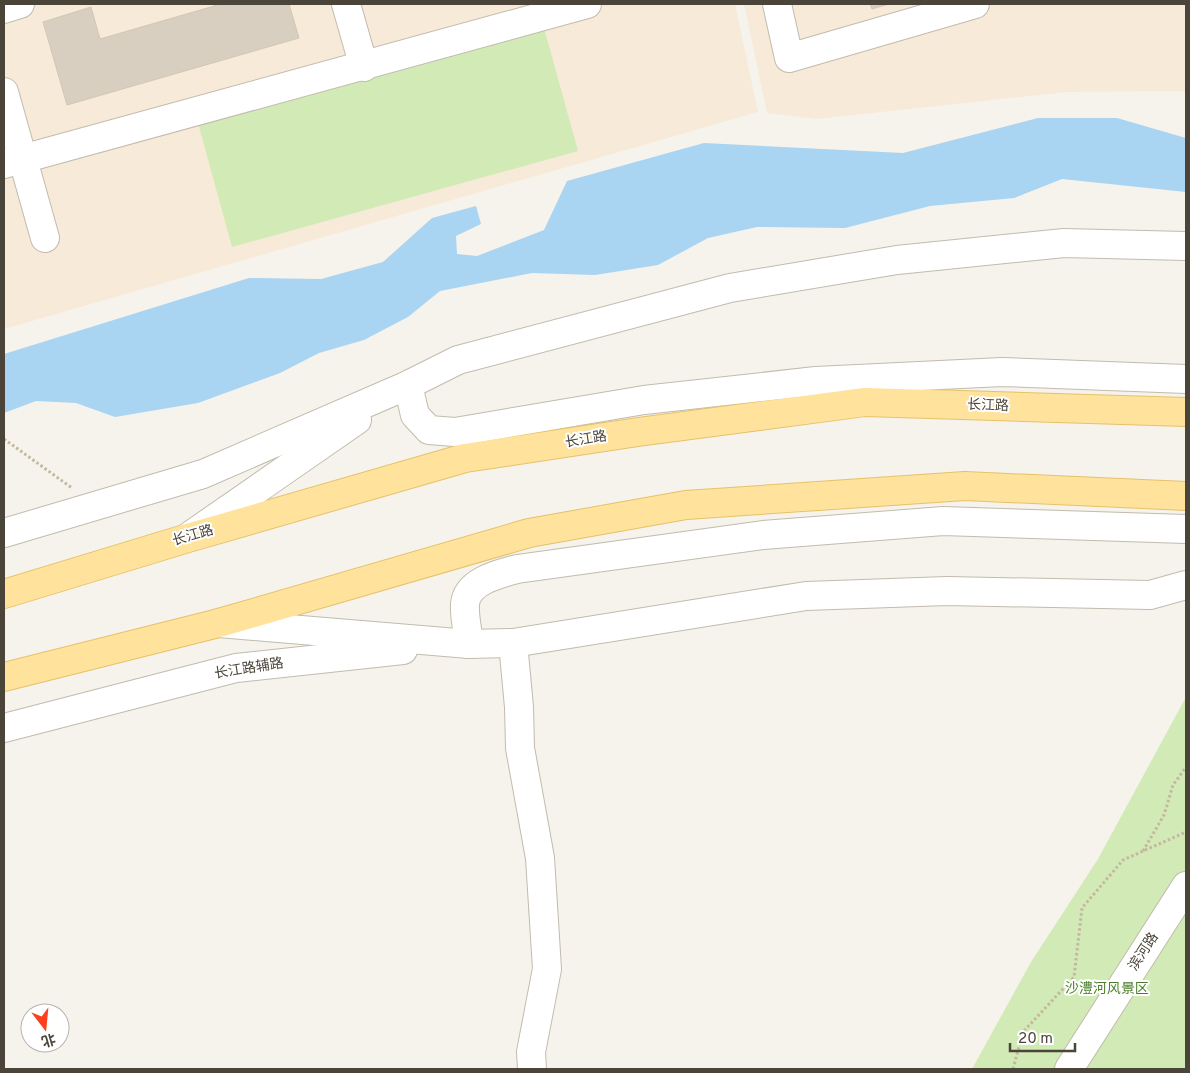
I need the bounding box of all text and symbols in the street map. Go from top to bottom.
street label: 长江路 [967,397,1009,415]
street label: 长江路 [564,428,608,452]
street label: 长江路 [170,522,216,550]
street label: 长江路辅路 [213,655,285,683]
street label: 滨河路 [1125,930,1163,974]
park label: 沙澧河风景区 [1065,981,1149,998]
north arrow [20,1003,70,1053]
scale bar [1010,1020,1075,1052]
text: 北 [39,1029,57,1049]
text: 20 m [1018,1030,1053,1049]

